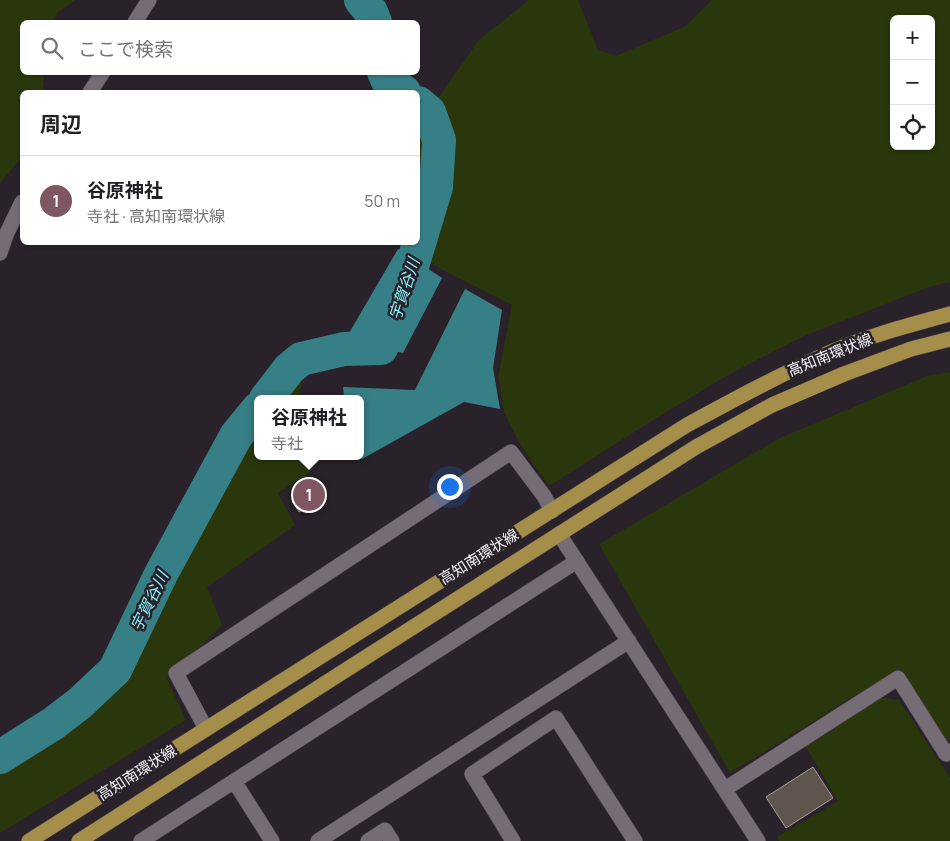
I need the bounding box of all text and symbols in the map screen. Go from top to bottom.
map controls [890,15,935,150]
button: + [890,15,935,60]
search box [20,20,420,75]
icon: search [38,34,66,62]
text: ここで検索 [78,36,173,62]
button: − [890,60,935,105]
button: locate [890,105,935,150]
text: 周辺 [40,110,82,138]
text: 谷原神社 [87,177,163,203]
text: 1 [52,190,60,212]
text: 50 m [364,190,400,212]
text: 寺社 · 高知南環状線 [87,205,225,227]
water label: 宇賀谷川 [384,253,425,323]
street label: 高知南環状線 [784,328,875,381]
popup [254,395,364,460]
text: 谷原神社 [271,404,347,430]
text: 寺社 [271,432,303,454]
your location [437,474,463,500]
pin: 1 [293,476,325,514]
street label: 高知南環状線 [435,524,522,589]
water label: 宇賀谷川 [125,566,174,635]
street label: 高知南環状線 [93,740,180,805]

